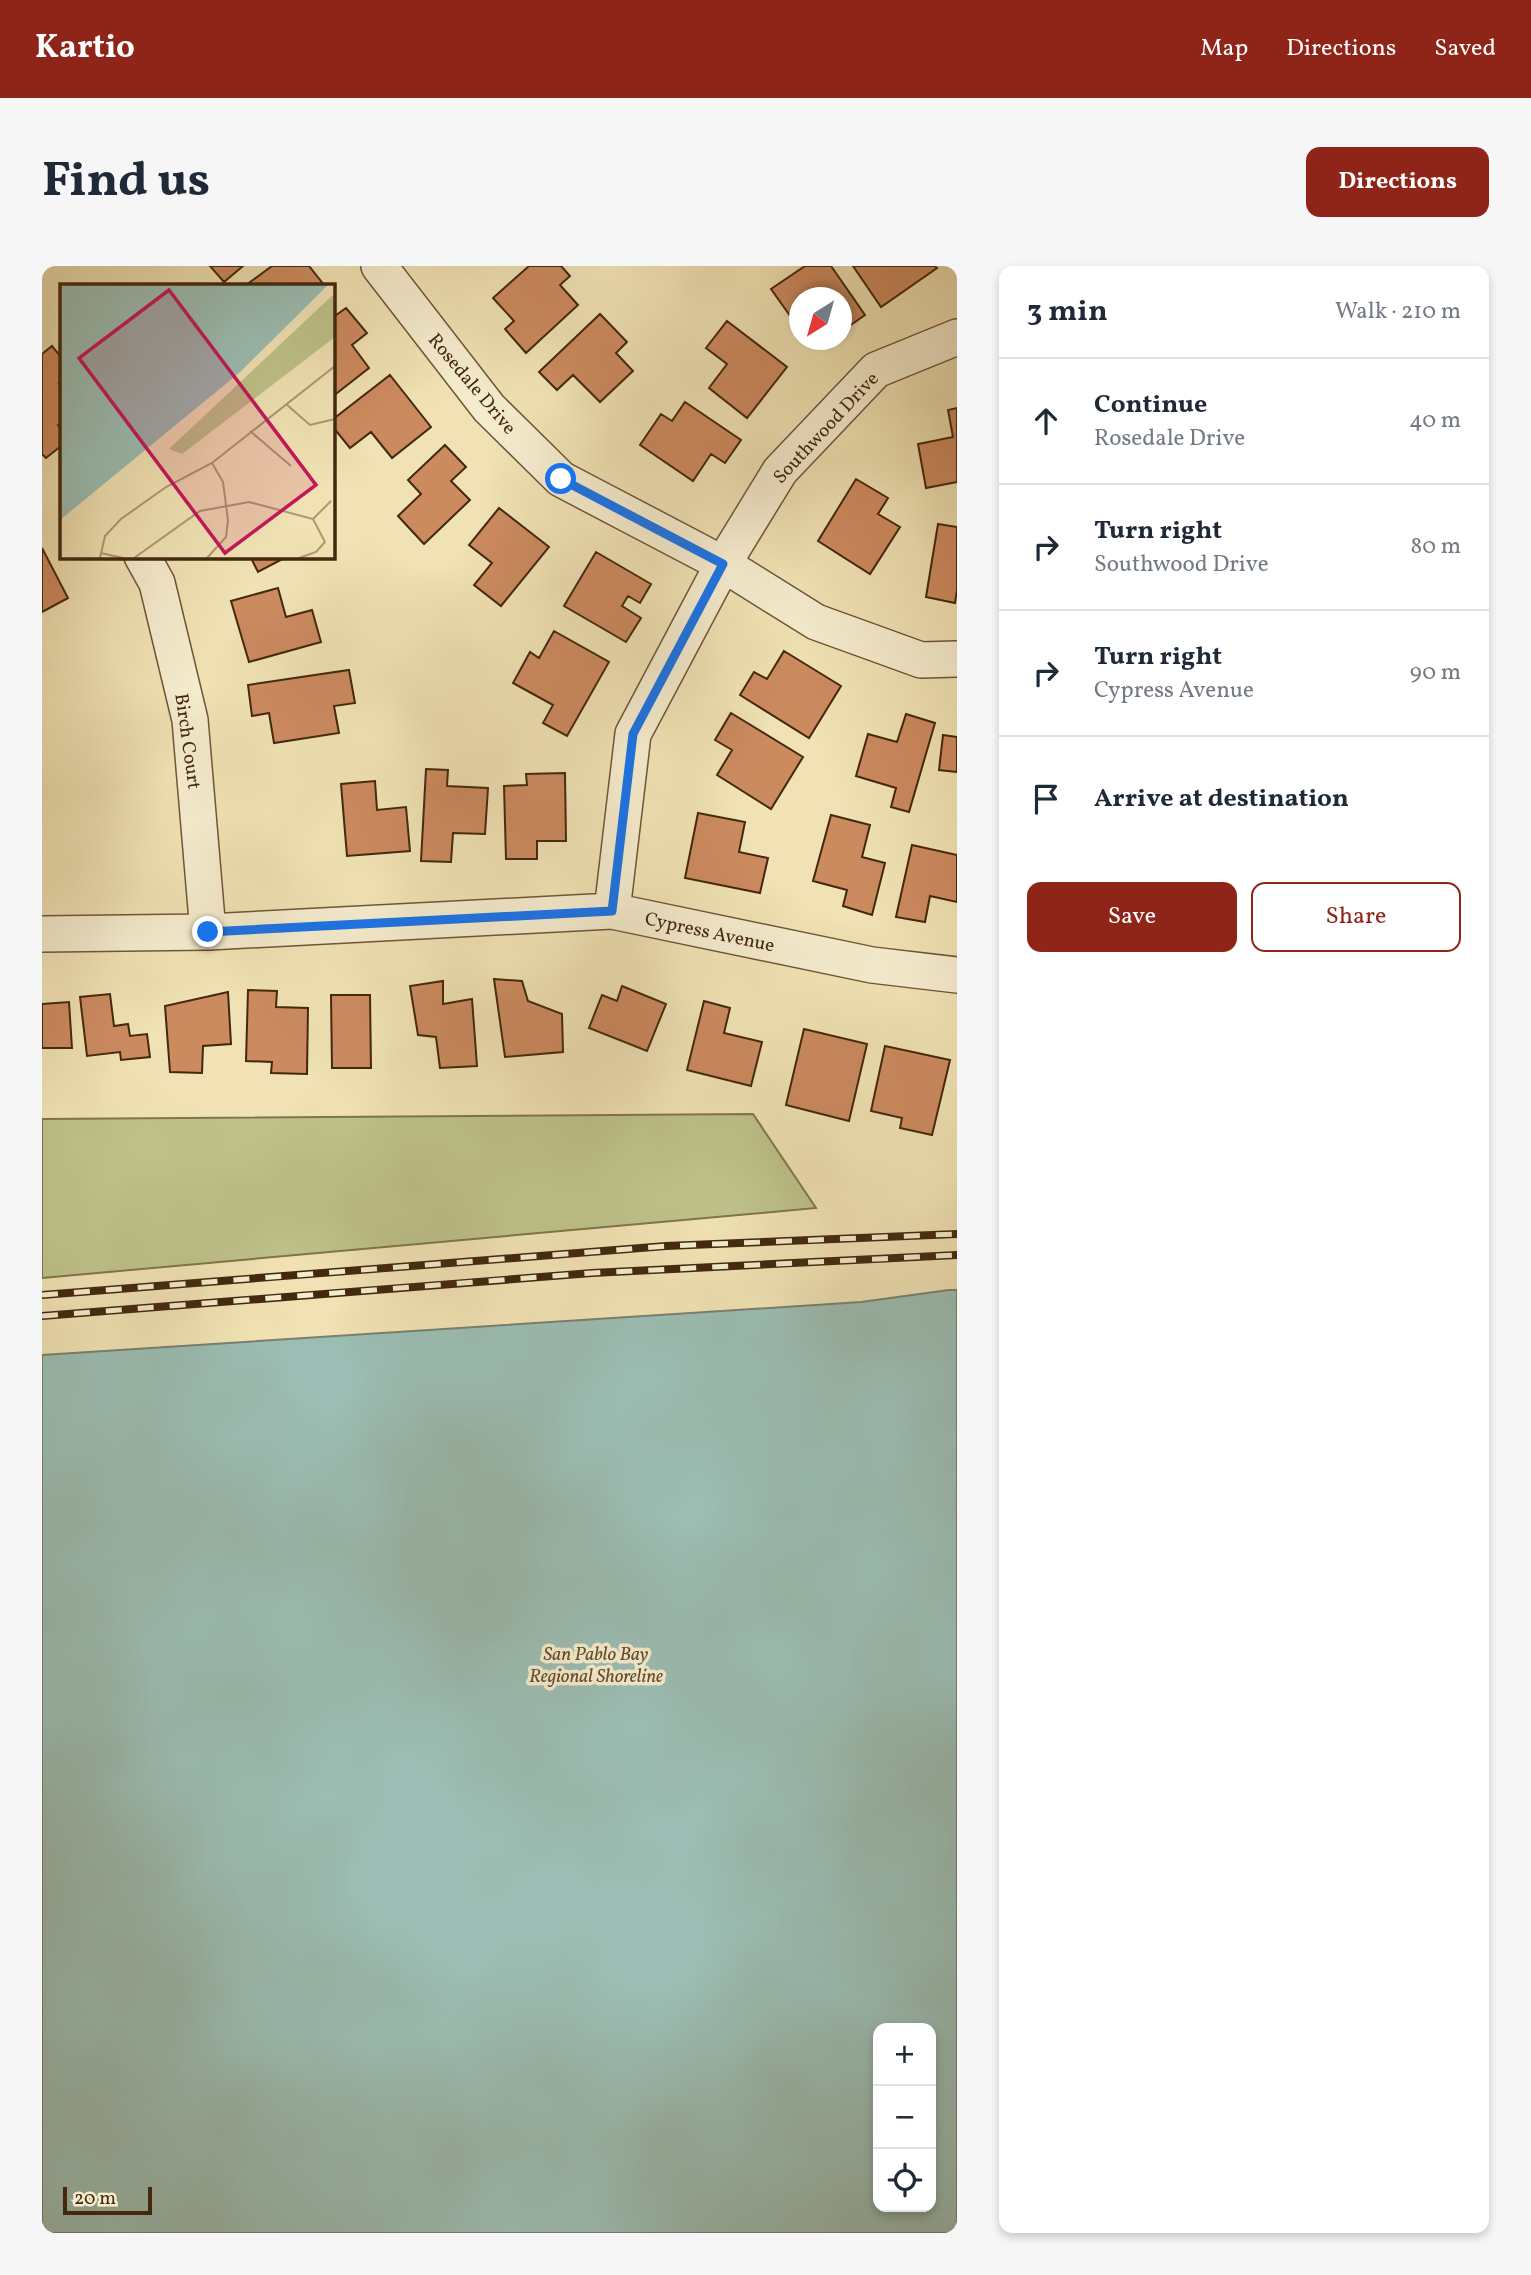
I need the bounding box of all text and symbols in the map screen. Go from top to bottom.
text: Kartio [35,26,135,72]
text: Map [1200,32,1248,66]
text: Directions [1286,32,1396,66]
text: Saved [1434,32,1496,66]
button: Directions [1306,147,1489,217]
text: Find us [42,148,210,217]
inset map [60,284,334,558]
north arrow [789,287,852,350]
text: 3 min [1027,291,1108,333]
text: Walk · 210 m [1335,296,1461,328]
street label: Rosedale Drive [421,328,522,440]
street label: Southwood Drive [768,367,885,490]
text: Continue [1094,387,1207,423]
icon: ahead [1027,402,1065,440]
text: 40 m [1409,405,1461,437]
text: Rosedale Drive [1094,423,1245,455]
route start [545,463,576,494]
text: Turn right [1094,513,1222,549]
icon: right [1027,528,1065,566]
text: 80 m [1411,531,1461,563]
text: Southwood Drive [1094,549,1269,581]
text: Turn right [1094,639,1222,675]
icon: right [1027,654,1065,692]
text: 90 m [1410,657,1461,689]
text: Cypress Avenue [1094,675,1254,707]
street label: Birch Court [167,692,207,791]
icon: arrive [1027,780,1065,818]
text: Arrive at destination [1094,781,1349,817]
button: Save [1027,882,1237,952]
button: Share [1251,882,1461,952]
street label: Cypress Avenue [642,907,777,959]
route end [192,916,223,947]
park label: San Pablo Bay Regional Shoreline [529,1642,663,1690]
map controls [873,2023,936,2212]
button: + [873,2023,936,2086]
button: − [873,2086,936,2149]
button: locate [873,2149,936,2212]
scale bar [63,2184,152,2216]
text: 20 m [74,2186,116,2212]

